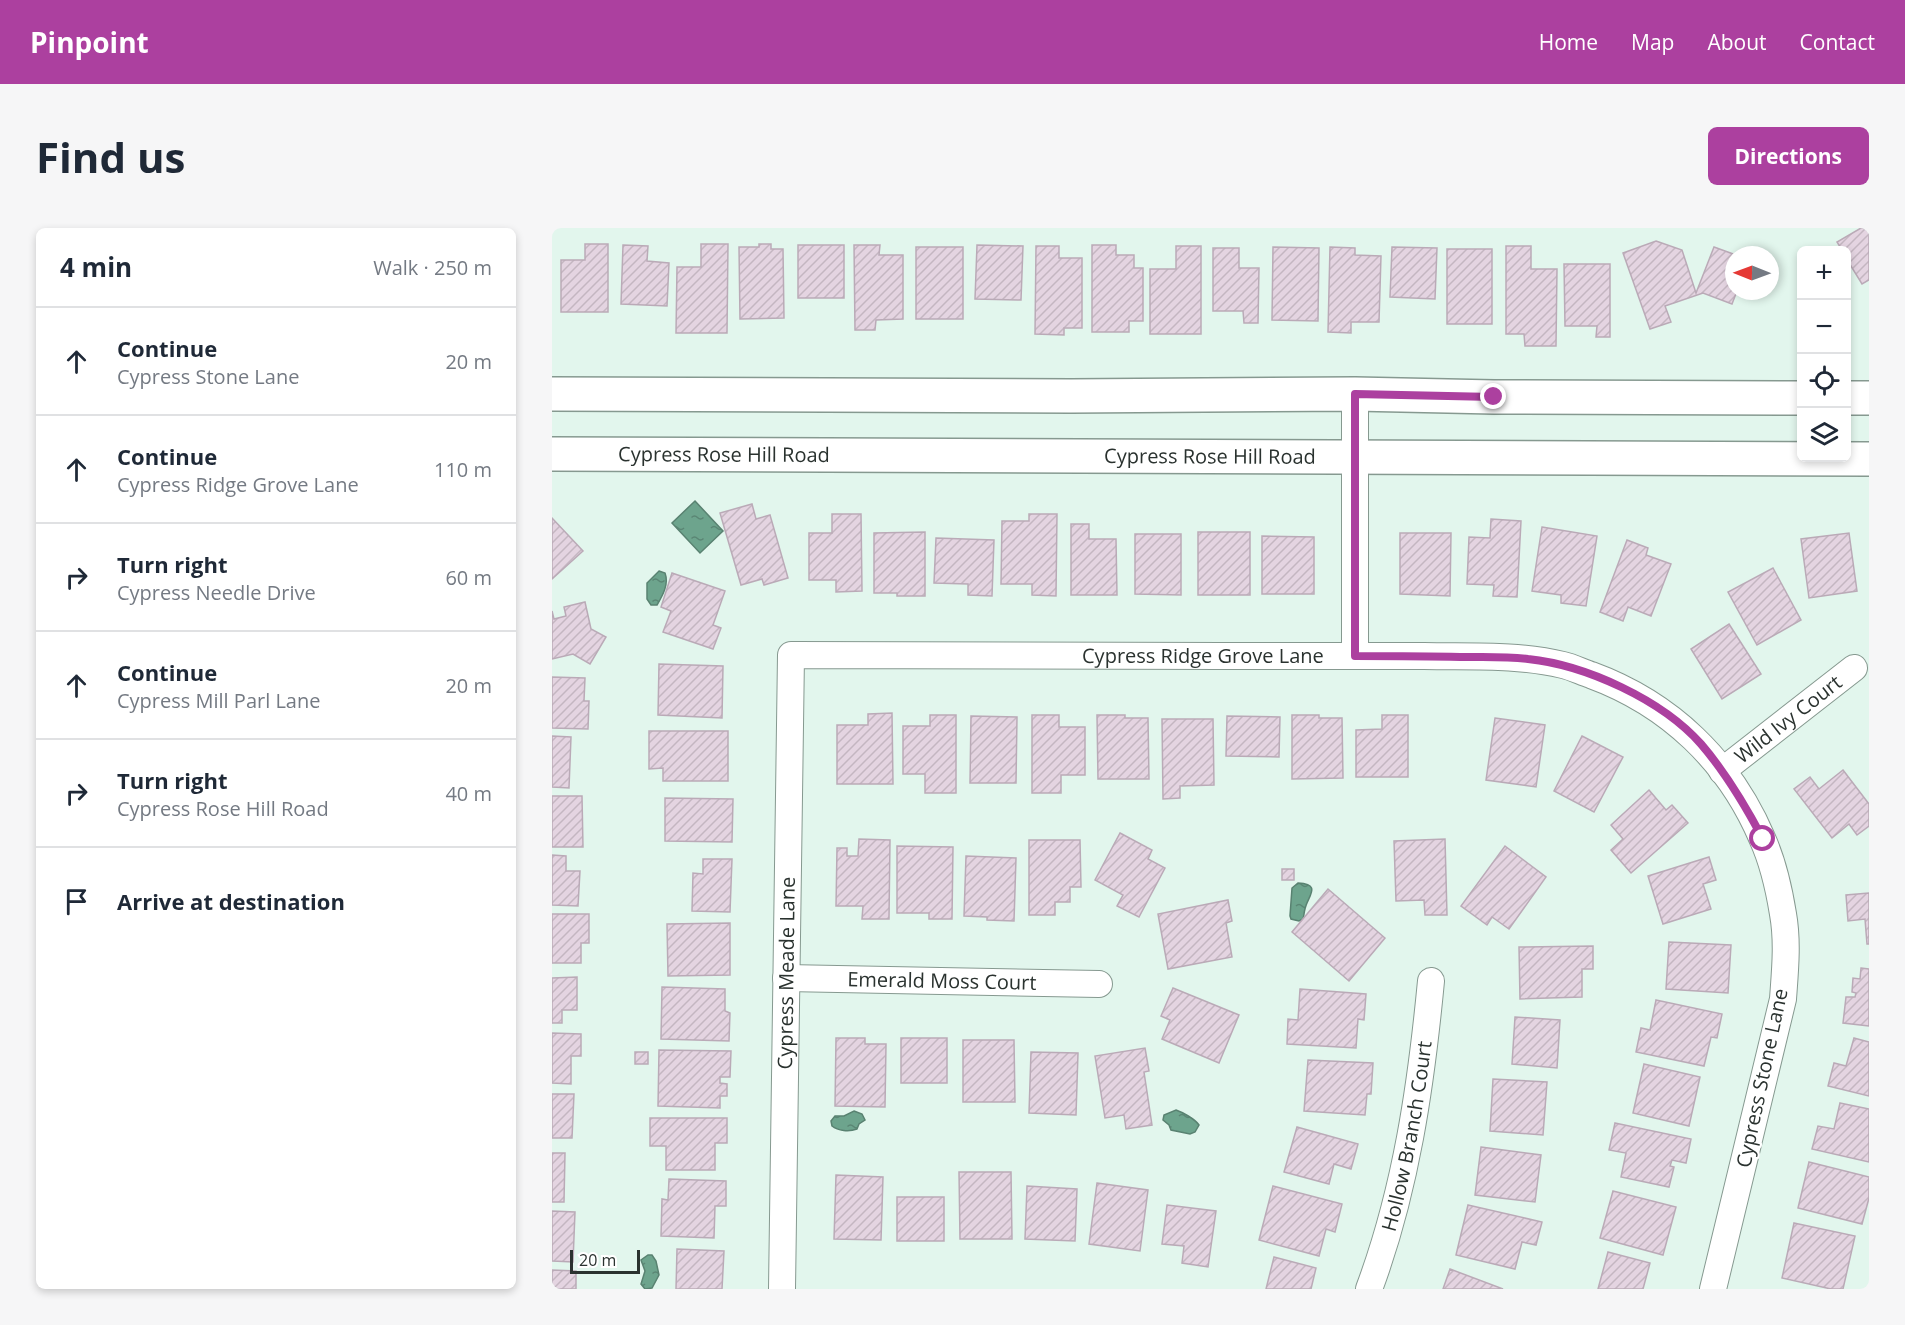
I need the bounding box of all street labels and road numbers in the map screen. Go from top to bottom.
street label: Cypress Rose Hill Road [618,440,830,468]
street label: Cypress Rose Hill Road [1104,442,1316,470]
street label: Cypress Ridge Grove Lane [1082,642,1324,669]
street label: Wild Ivy Court [1729,669,1847,769]
street label: Cypress Meade Lane [771,876,801,1070]
street label: Emerald Moss Court [847,965,1037,996]
street label: Cypress Stone Lane [1729,986,1794,1170]
street label: Hollow Branch Court [1375,1039,1438,1234]

